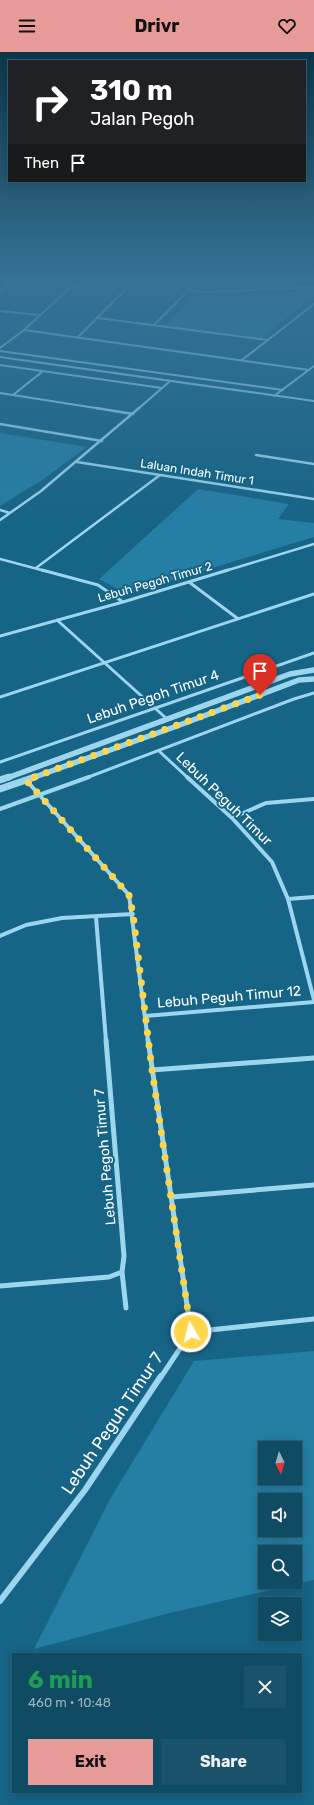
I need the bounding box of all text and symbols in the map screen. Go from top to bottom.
icon: menu [16,15,38,37]
text: Drivr [134,15,180,37]
icon: heart [276,15,298,37]
text: 310 m [90,74,173,107]
icon: right [24,76,76,128]
text: Jalan Pegoh [90,108,194,130]
icon: arrive [67,152,89,174]
text: Then [24,154,59,172]
street label: Laluan Indah Timur 1 [139,456,255,488]
street label: Lebuh Pegoh Timur 2 [96,559,214,605]
pin [243,654,277,695]
icon: arrive [249,660,271,682]
street label: Lebuh Pegoh Timur 4 [85,666,222,728]
street label: Lebuh Peguh Timur [172,749,276,850]
street label: Lebuh Peguh Timur 12 [156,982,302,1012]
street label: Lebuh Pegoh Timur 7 [91,1088,119,1226]
position arrow [170,1311,212,1353]
street label: Lebuh Peguh Timur 7 [57,1348,167,1498]
north arrow [258,1441,302,1485]
map controls [258,1441,302,1641]
button: sound [258,1493,302,1537]
button: search [258,1545,302,1589]
button: layers [258,1597,302,1641]
text: 6 min [28,1666,93,1694]
button: close [244,1666,286,1708]
text: 460 m · 10:48 [28,1695,111,1710]
button: Exit [28,1739,153,1785]
button: Share [161,1739,286,1785]

